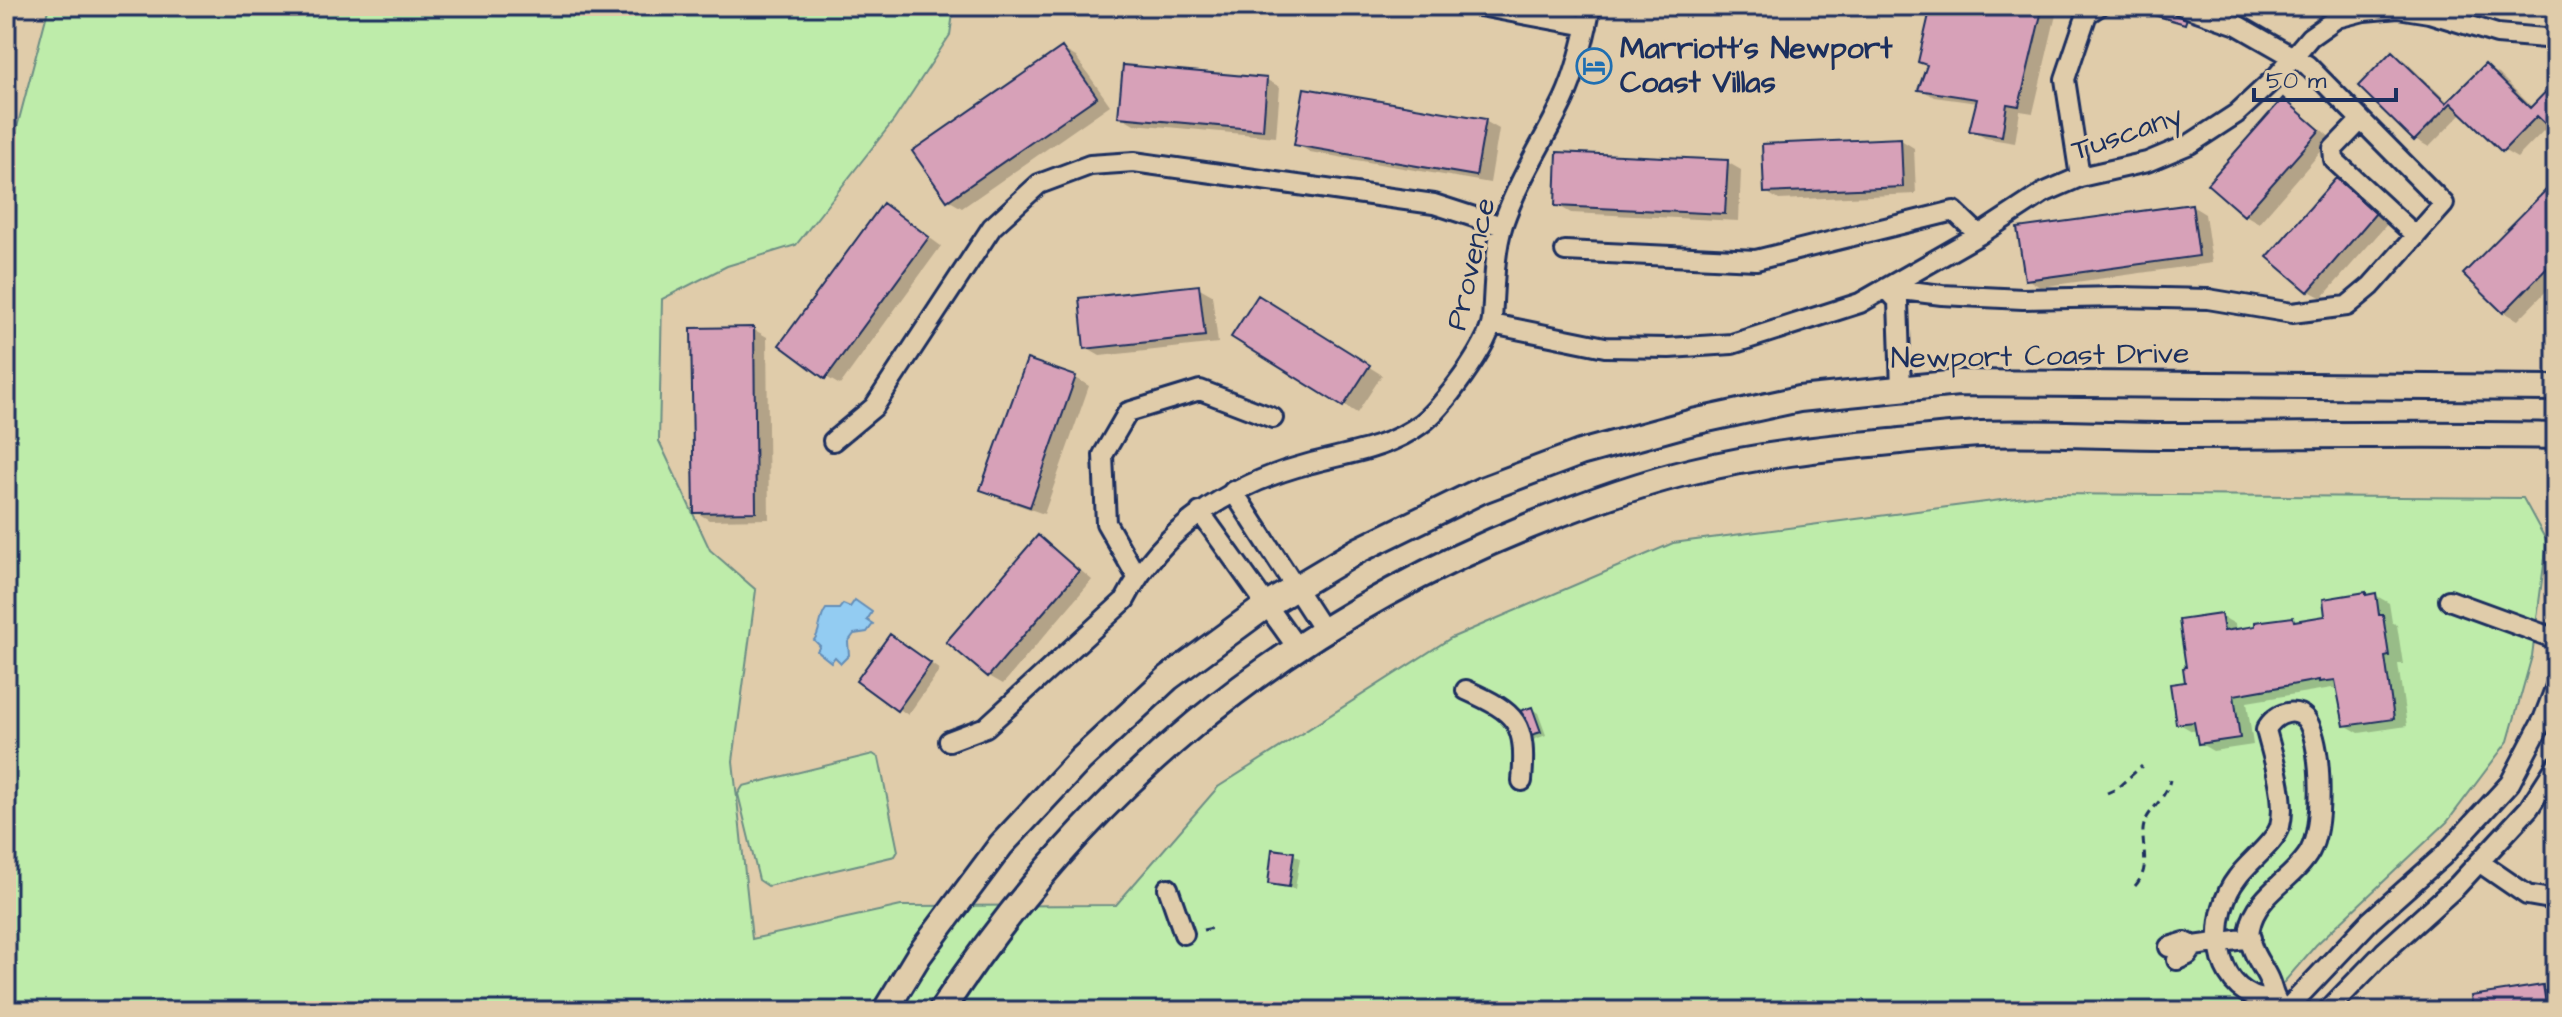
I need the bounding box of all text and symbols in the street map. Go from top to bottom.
place label: Marriott's Newport Coast Villas [1620,28,1893,104]
hotel icon: Marriott's Newport Coast Villas [1575,47,1613,85]
scale bar [2254,52,2396,102]
text: 50 m [2266,64,2327,98]
street label: Tuscany [2066,94,2188,172]
street label: Provence [1435,194,1507,334]
street label: Newport Coast Drive [1890,332,2190,380]

